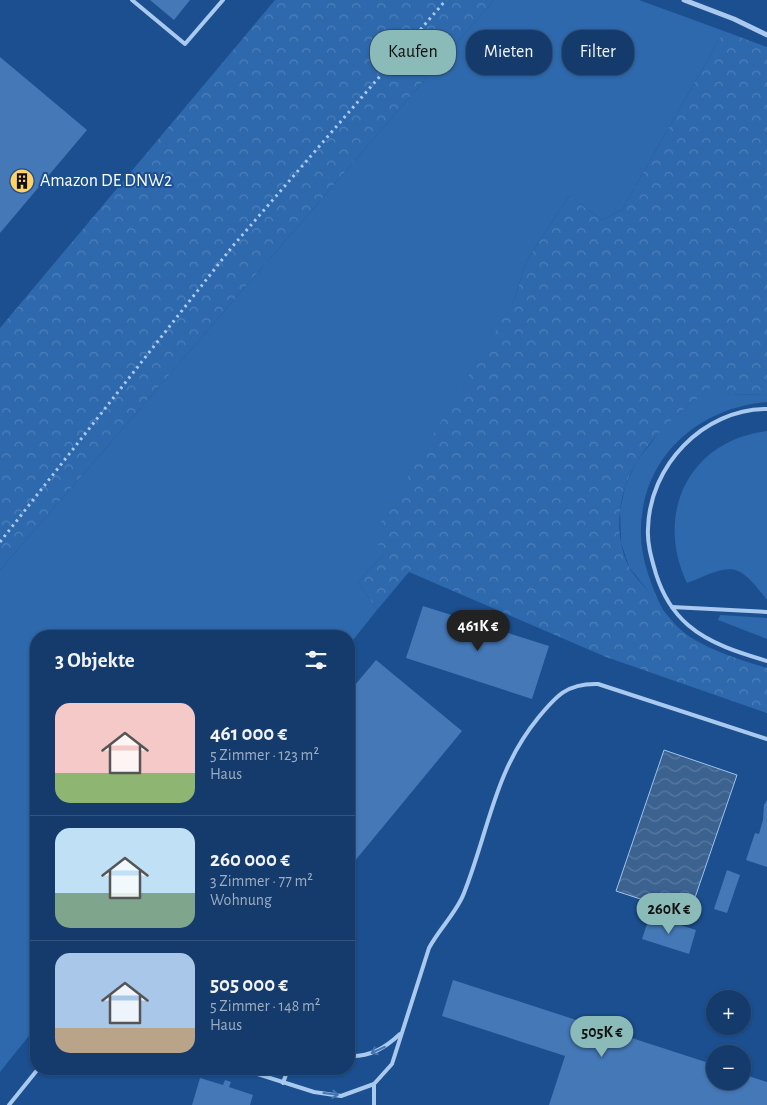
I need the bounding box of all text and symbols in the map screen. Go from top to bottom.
chip: Kaufen [370,30,456,75]
chip: Mieten [466,30,552,75]
chip: Filter [562,30,634,75]
building icon: Amazon DE DNW2 [9,168,35,194]
place label: Amazon DE DNW2 [40,172,172,190]
pin: 461K € [437,610,519,652]
text: 461K € [458,618,498,634]
icon: filters [302,646,330,674]
text: 3 Objekte [55,650,135,671]
icon: home [95,723,155,783]
text: 461 000 € [210,723,287,744]
text: 5 Zimmer · 123 m² [210,747,319,763]
text: Haus [210,766,242,782]
icon: home [95,848,155,908]
text: 260 000 € [210,849,290,870]
text: 3 Zimmer · 77 m² [210,873,313,889]
text: Wohnung [210,892,272,908]
pin: 260K € [628,892,710,935]
text: 260K € [648,901,690,917]
icon: home [95,973,155,1033]
text: 505 000 € [210,974,288,995]
map controls [706,990,751,1090]
button: + [706,990,751,1035]
text: 5 Zimmer · 148 m² [210,998,320,1014]
pin: 505K € [561,1016,643,1058]
text: Haus [210,1017,242,1033]
text: 505K € [581,1024,623,1040]
one-way arrow [370,1045,385,1055]
button: − [706,1045,751,1090]
one-way arrow [322,1089,338,1099]

